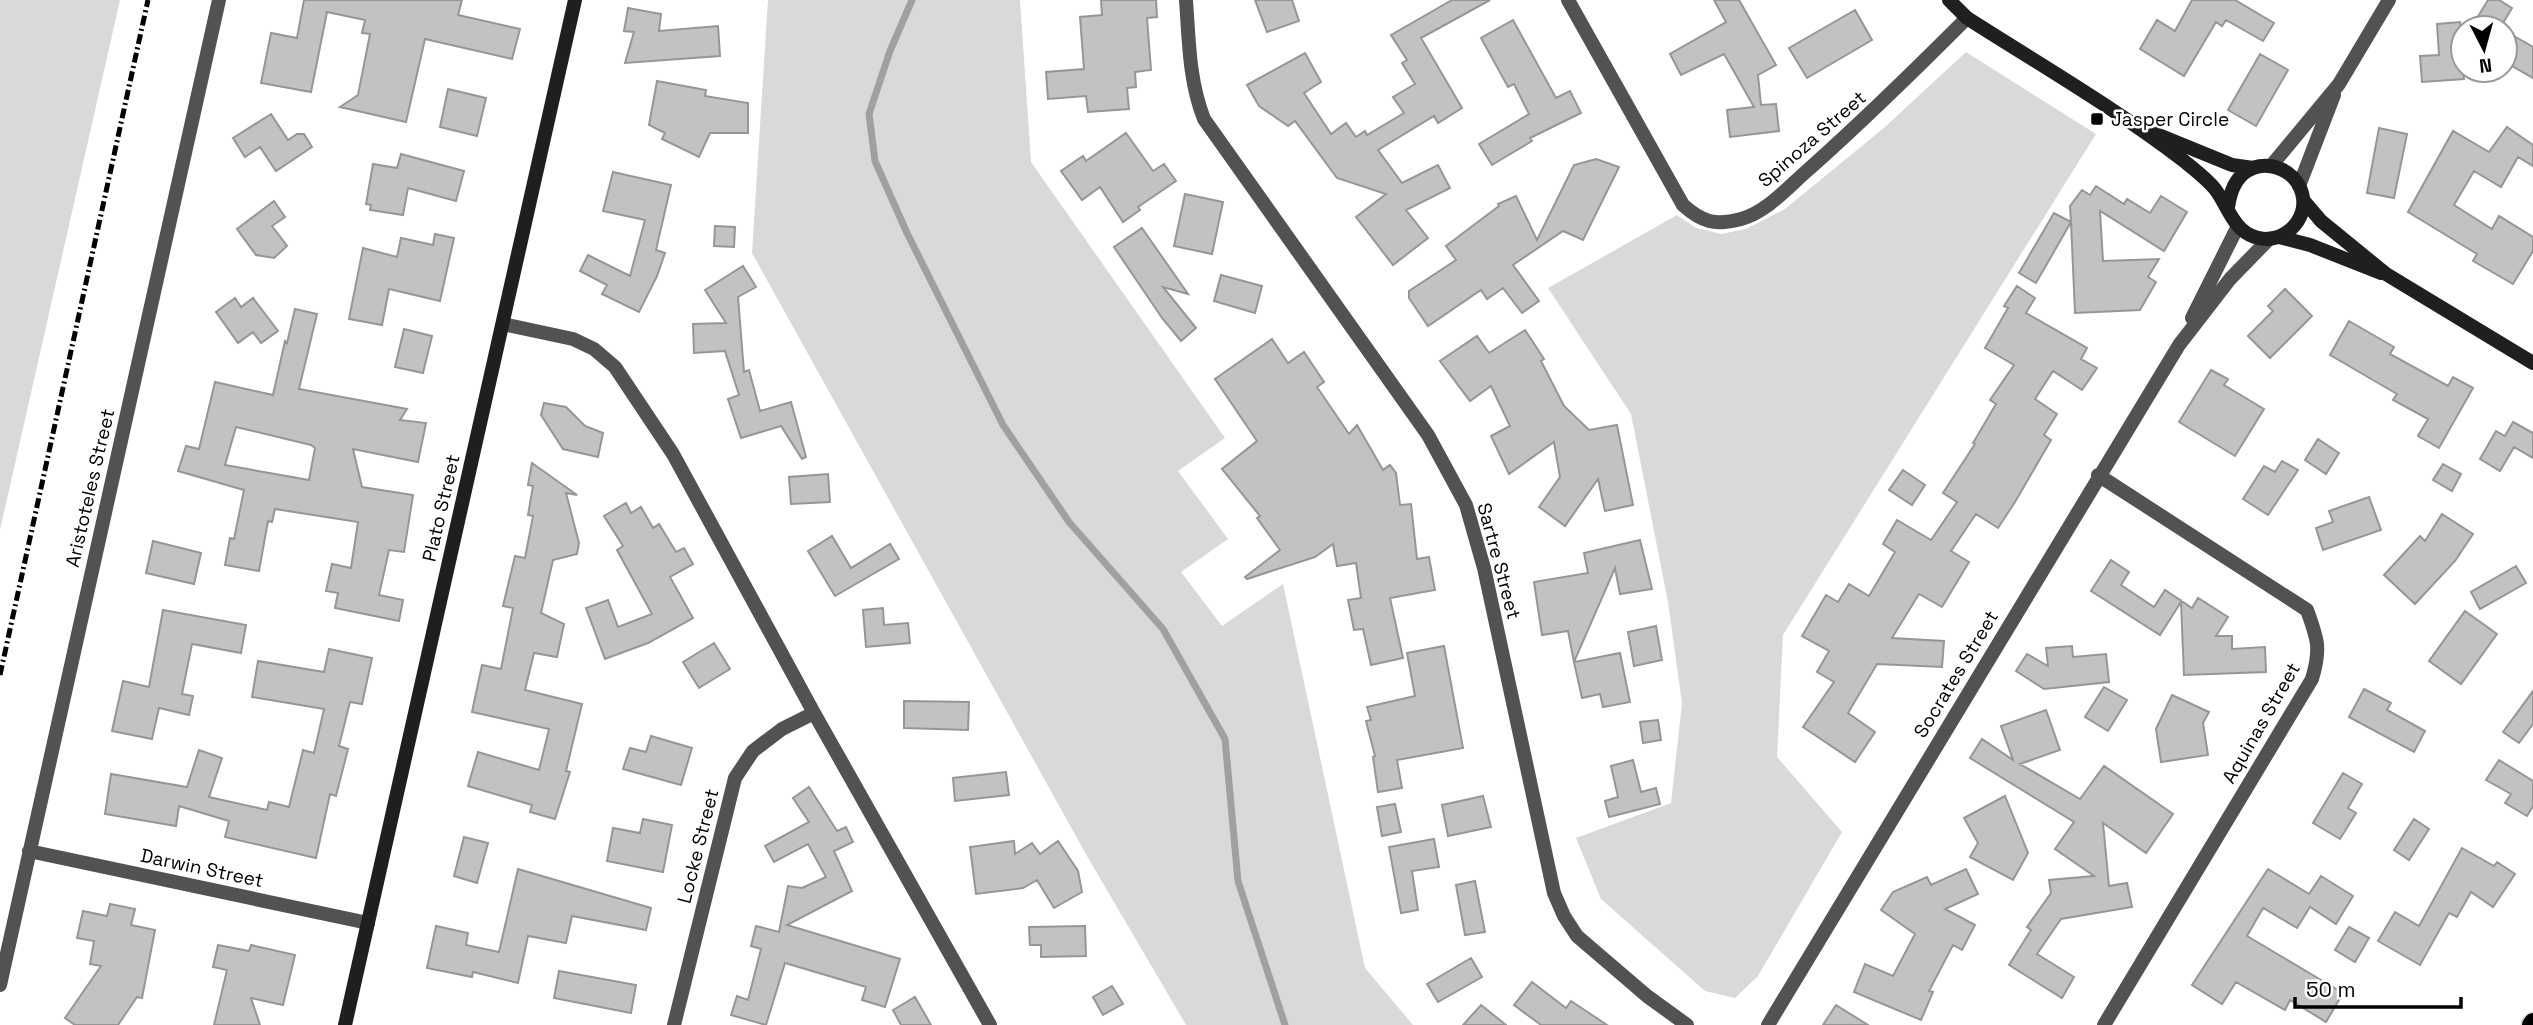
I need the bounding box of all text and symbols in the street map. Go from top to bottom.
north arrow [2449,14,2519,84]
text: N [2478,52,2493,79]
street label: Spinoza Street [1753,85,1871,193]
place label: Jasper Circle [2111,107,2229,132]
marker: Jasper Circle [2089,111,2105,127]
street label: Aristoteles Street [60,406,120,570]
street label: Plato Street [417,452,465,564]
street label: Sartre Street [1471,500,1527,622]
street label: Socrates Street [1908,606,2004,742]
street label: Aquinas Street [2216,658,2306,788]
street label: Locke Street [672,786,724,906]
street label: Darwin Street [138,843,266,893]
scale bar [2295,965,2461,1009]
text: 50 m [2306,976,2356,1003]

